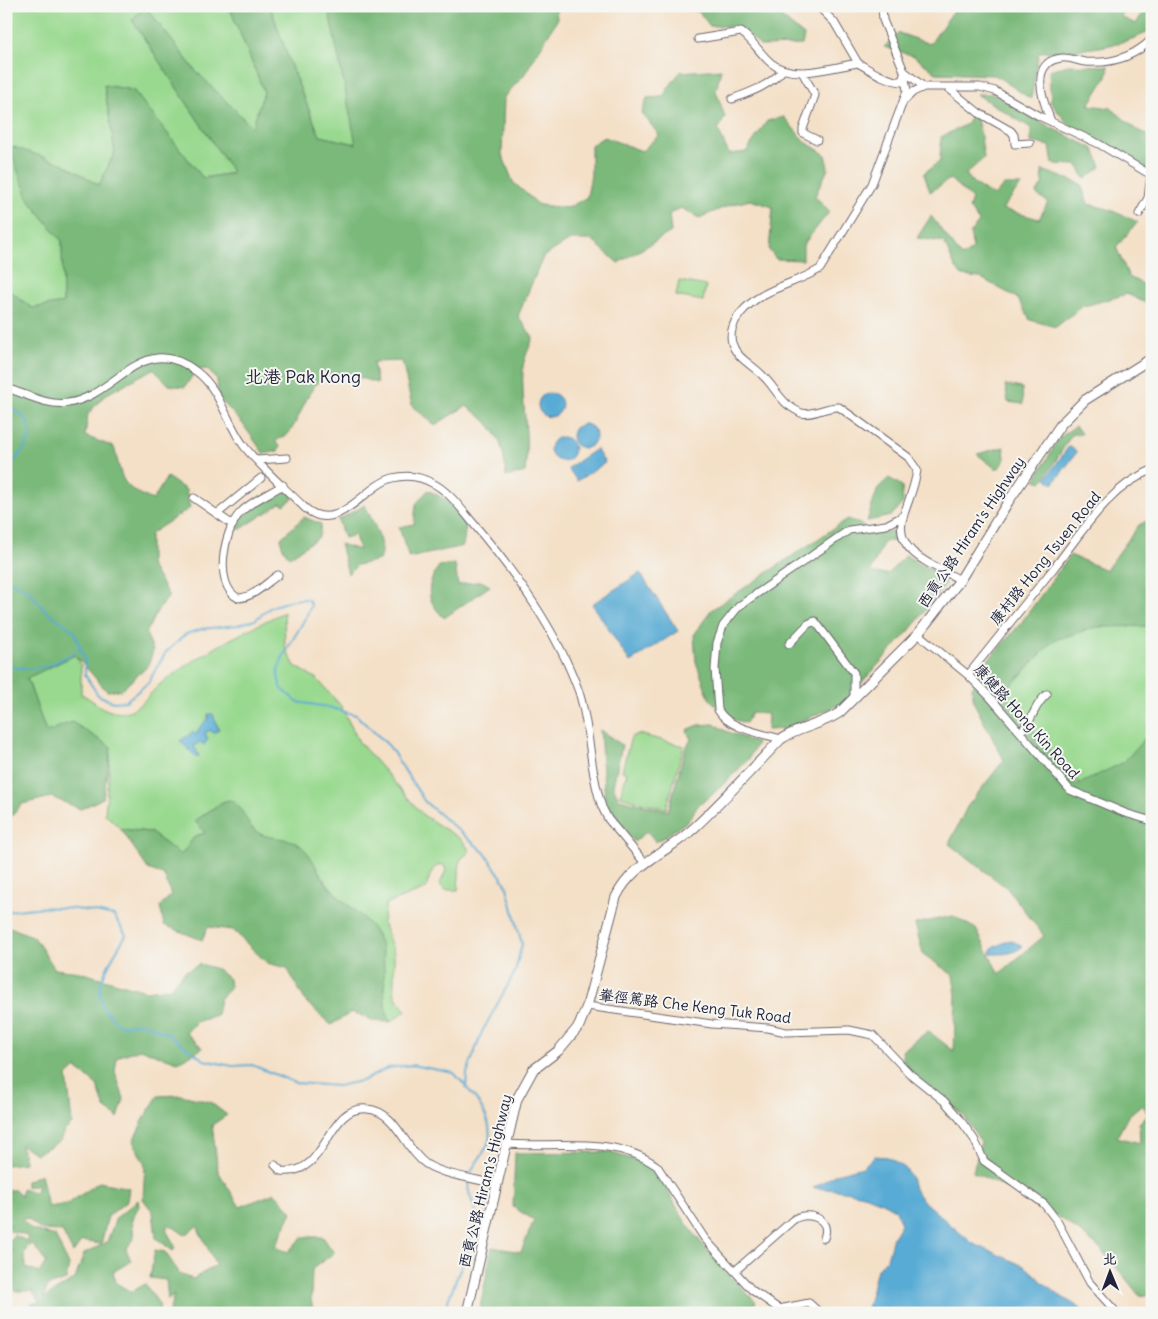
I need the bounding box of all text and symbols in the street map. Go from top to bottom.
district label: 北港 Pak Kong [245,365,361,388]
street label: 西貢公路 Hiram's Highway [913,453,1029,611]
street label: 康村路 Hong Tsuen Road [985,487,1105,629]
street label: 康健路 Hong Kin Road [970,659,1084,783]
street label: 輋徑篤路 Che Keng Tuk Road [598,985,792,1027]
street label: 西貢公路 Hiram's Highway [454,1092,516,1270]
north arrow [1086,1246,1136,1296]
text: 北 [1103,1250,1117,1268]

